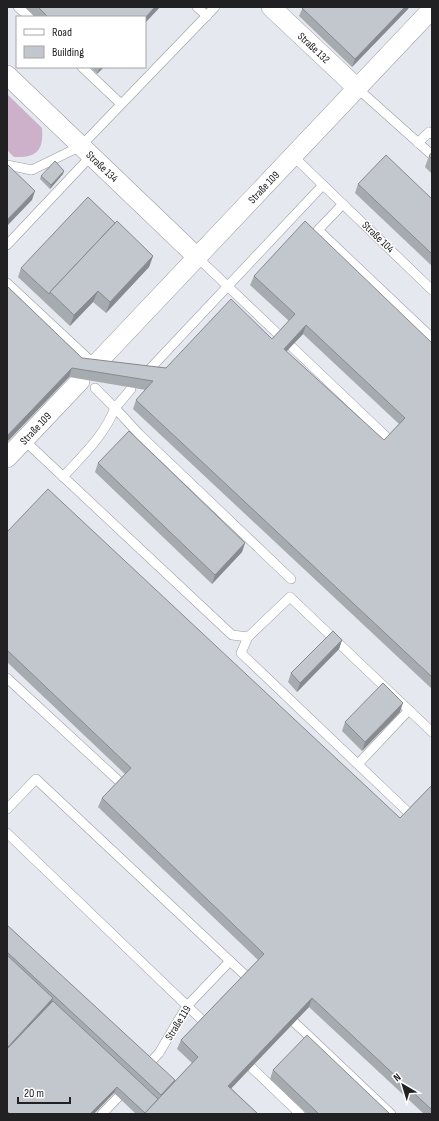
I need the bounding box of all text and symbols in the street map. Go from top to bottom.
legend [16,16,146,68]
text: Road [52,25,72,40]
street label: Straße 132 [295,29,333,66]
text: Building [52,45,84,60]
street label: Straße 134 [84,148,121,185]
street label: Straße 109 [245,168,282,206]
street label: Straße 104 [359,219,397,256]
street label: Straße 109 [17,409,54,447]
street label: Straße 119 [162,1003,194,1043]
north arrow [383,1065,423,1105]
text: N [391,1071,404,1084]
scale bar [18,1079,70,1105]
text: 20 m [24,1086,44,1101]

